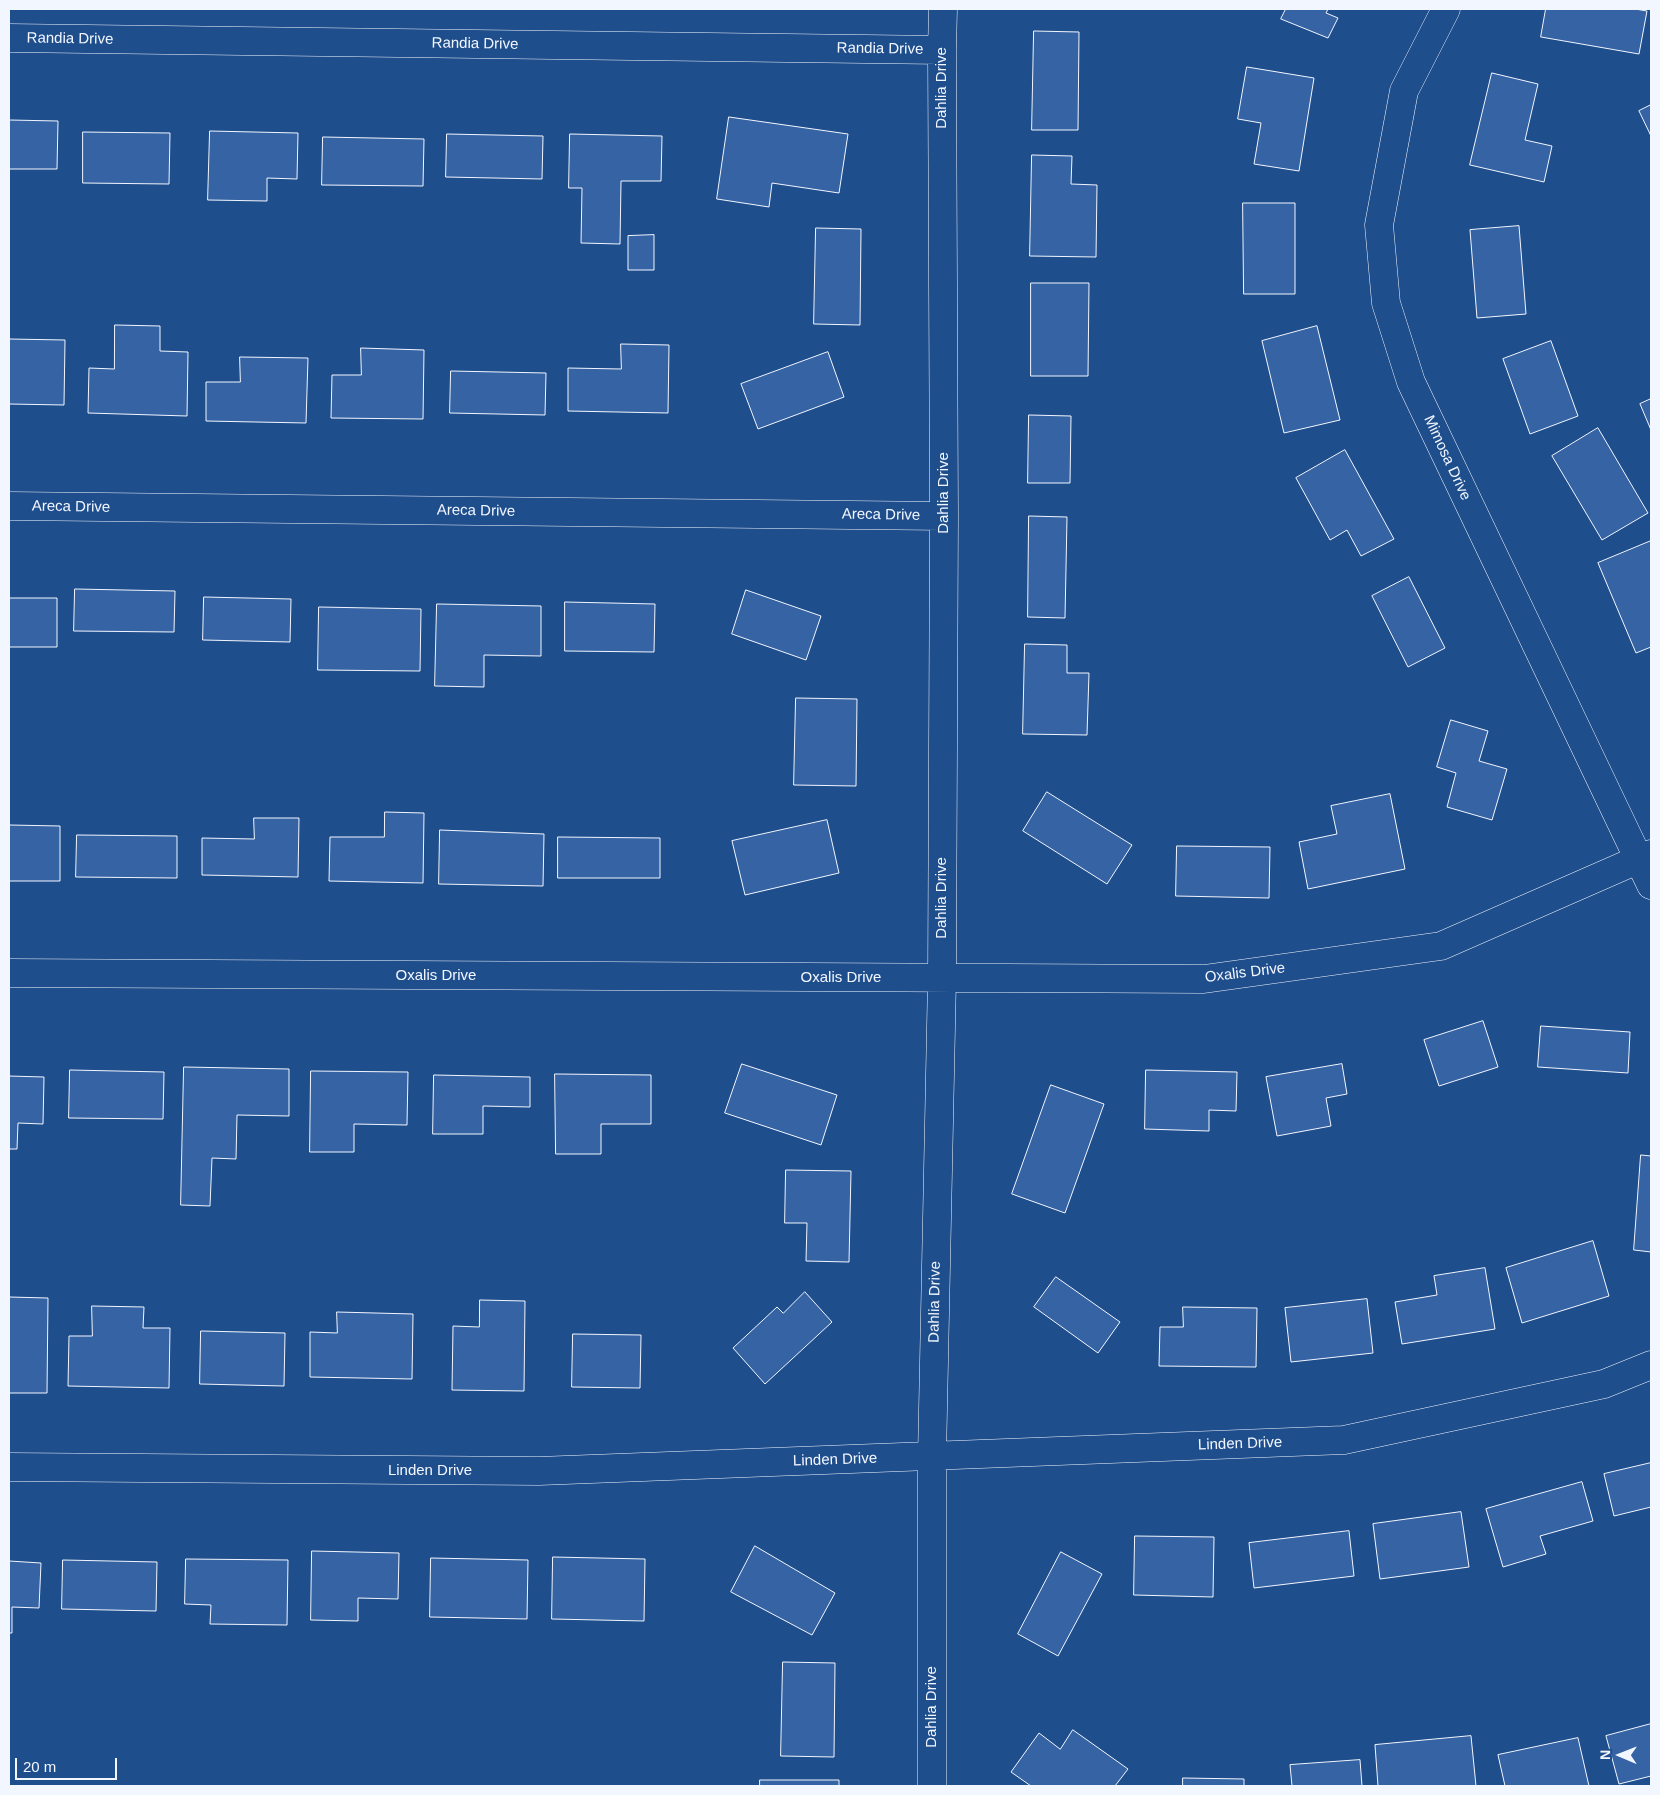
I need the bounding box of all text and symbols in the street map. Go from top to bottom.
street label: Randia Drive [26,29,114,49]
street label: Randia Drive [431,34,519,54]
street label: Randia Drive [836,39,924,59]
street label: Dahlia Drive [933,47,951,129]
street label: Mimosa Drive [1419,413,1475,503]
street label: Dahlia Drive [935,452,953,534]
street label: Areca Drive [32,497,110,517]
street label: Areca Drive [437,501,515,521]
street label: Areca Drive [842,505,920,525]
street label: Dahlia Drive [933,857,951,939]
street label: Oxalis Drive [1204,959,1286,987]
street label: Oxalis Drive [396,967,476,985]
street label: Oxalis Drive [801,969,881,987]
street label: Dahlia Drive [925,1261,945,1343]
street label: Linden Drive [1198,1434,1282,1454]
street label: Linden Drive [793,1450,877,1470]
street label: Linden Drive [388,1462,472,1480]
street label: Dahlia Drive [923,1666,941,1748]
north arrow [1595,1730,1645,1780]
scale bar [18,1748,120,1780]
text: N [1597,1750,1613,1760]
text: 20 m [23,1758,56,1775]

